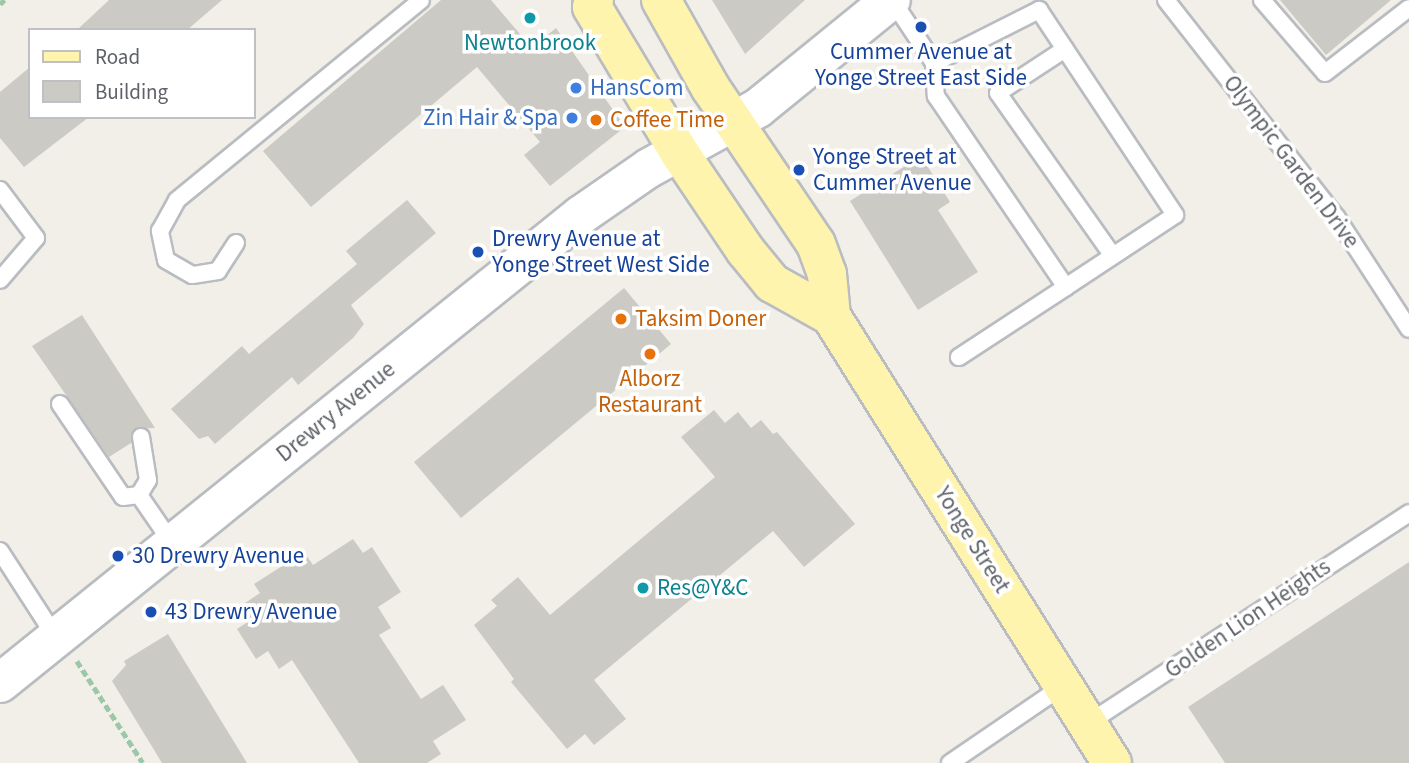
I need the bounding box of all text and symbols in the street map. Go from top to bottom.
marker: Newtonbrook [522,10,538,26]
marker: Cummer Avenue at Yonge Street East Side [913,19,929,35]
legend [28,28,256,119]
place label: Newtonbrook [464,29,596,57]
place label: Cummer Avenue at Yonge Street East Side [815,38,1027,92]
text: Road [95,42,140,72]
street label: Olympic Garden Drive [1217,70,1365,254]
place label: HansCom [590,74,683,102]
text: Building [95,77,168,107]
marker: HansCom [568,80,584,96]
place label: Zin Hair & Spa [423,104,558,132]
place label: Coffee Time [610,106,724,134]
marker: Zin Hair & Spa [564,110,580,126]
marker: Coffee Time [588,112,604,128]
place label: Yonge Street at Cummer Avenue [813,143,971,197]
marker: Yonge Street at Cummer Avenue [791,162,807,178]
place label: Drewry Avenue at Yonge Street West Side [492,225,710,279]
marker: Drewry Avenue at Yonge Street West Side [470,244,486,260]
place label: Taksim Doner [635,305,766,333]
marker: Taksim Doner [613,311,629,327]
marker: Alborz Restaurant [642,346,658,362]
street label: Drewry Avenue [271,356,401,468]
place label: Alborz Restaurant [598,365,702,419]
street label: Yonge Street [929,482,1015,598]
place label: 30 Drewry Avenue [132,542,304,570]
marker: 30 Drewry Avenue [110,548,126,564]
street label: Golden Lion Heights [1160,553,1336,685]
place label: Res@Y&C [657,574,748,602]
marker: Res@Y&C [635,580,651,596]
place label: 43 Drewry Avenue [165,598,337,626]
marker: 43 Drewry Avenue [143,604,159,620]

